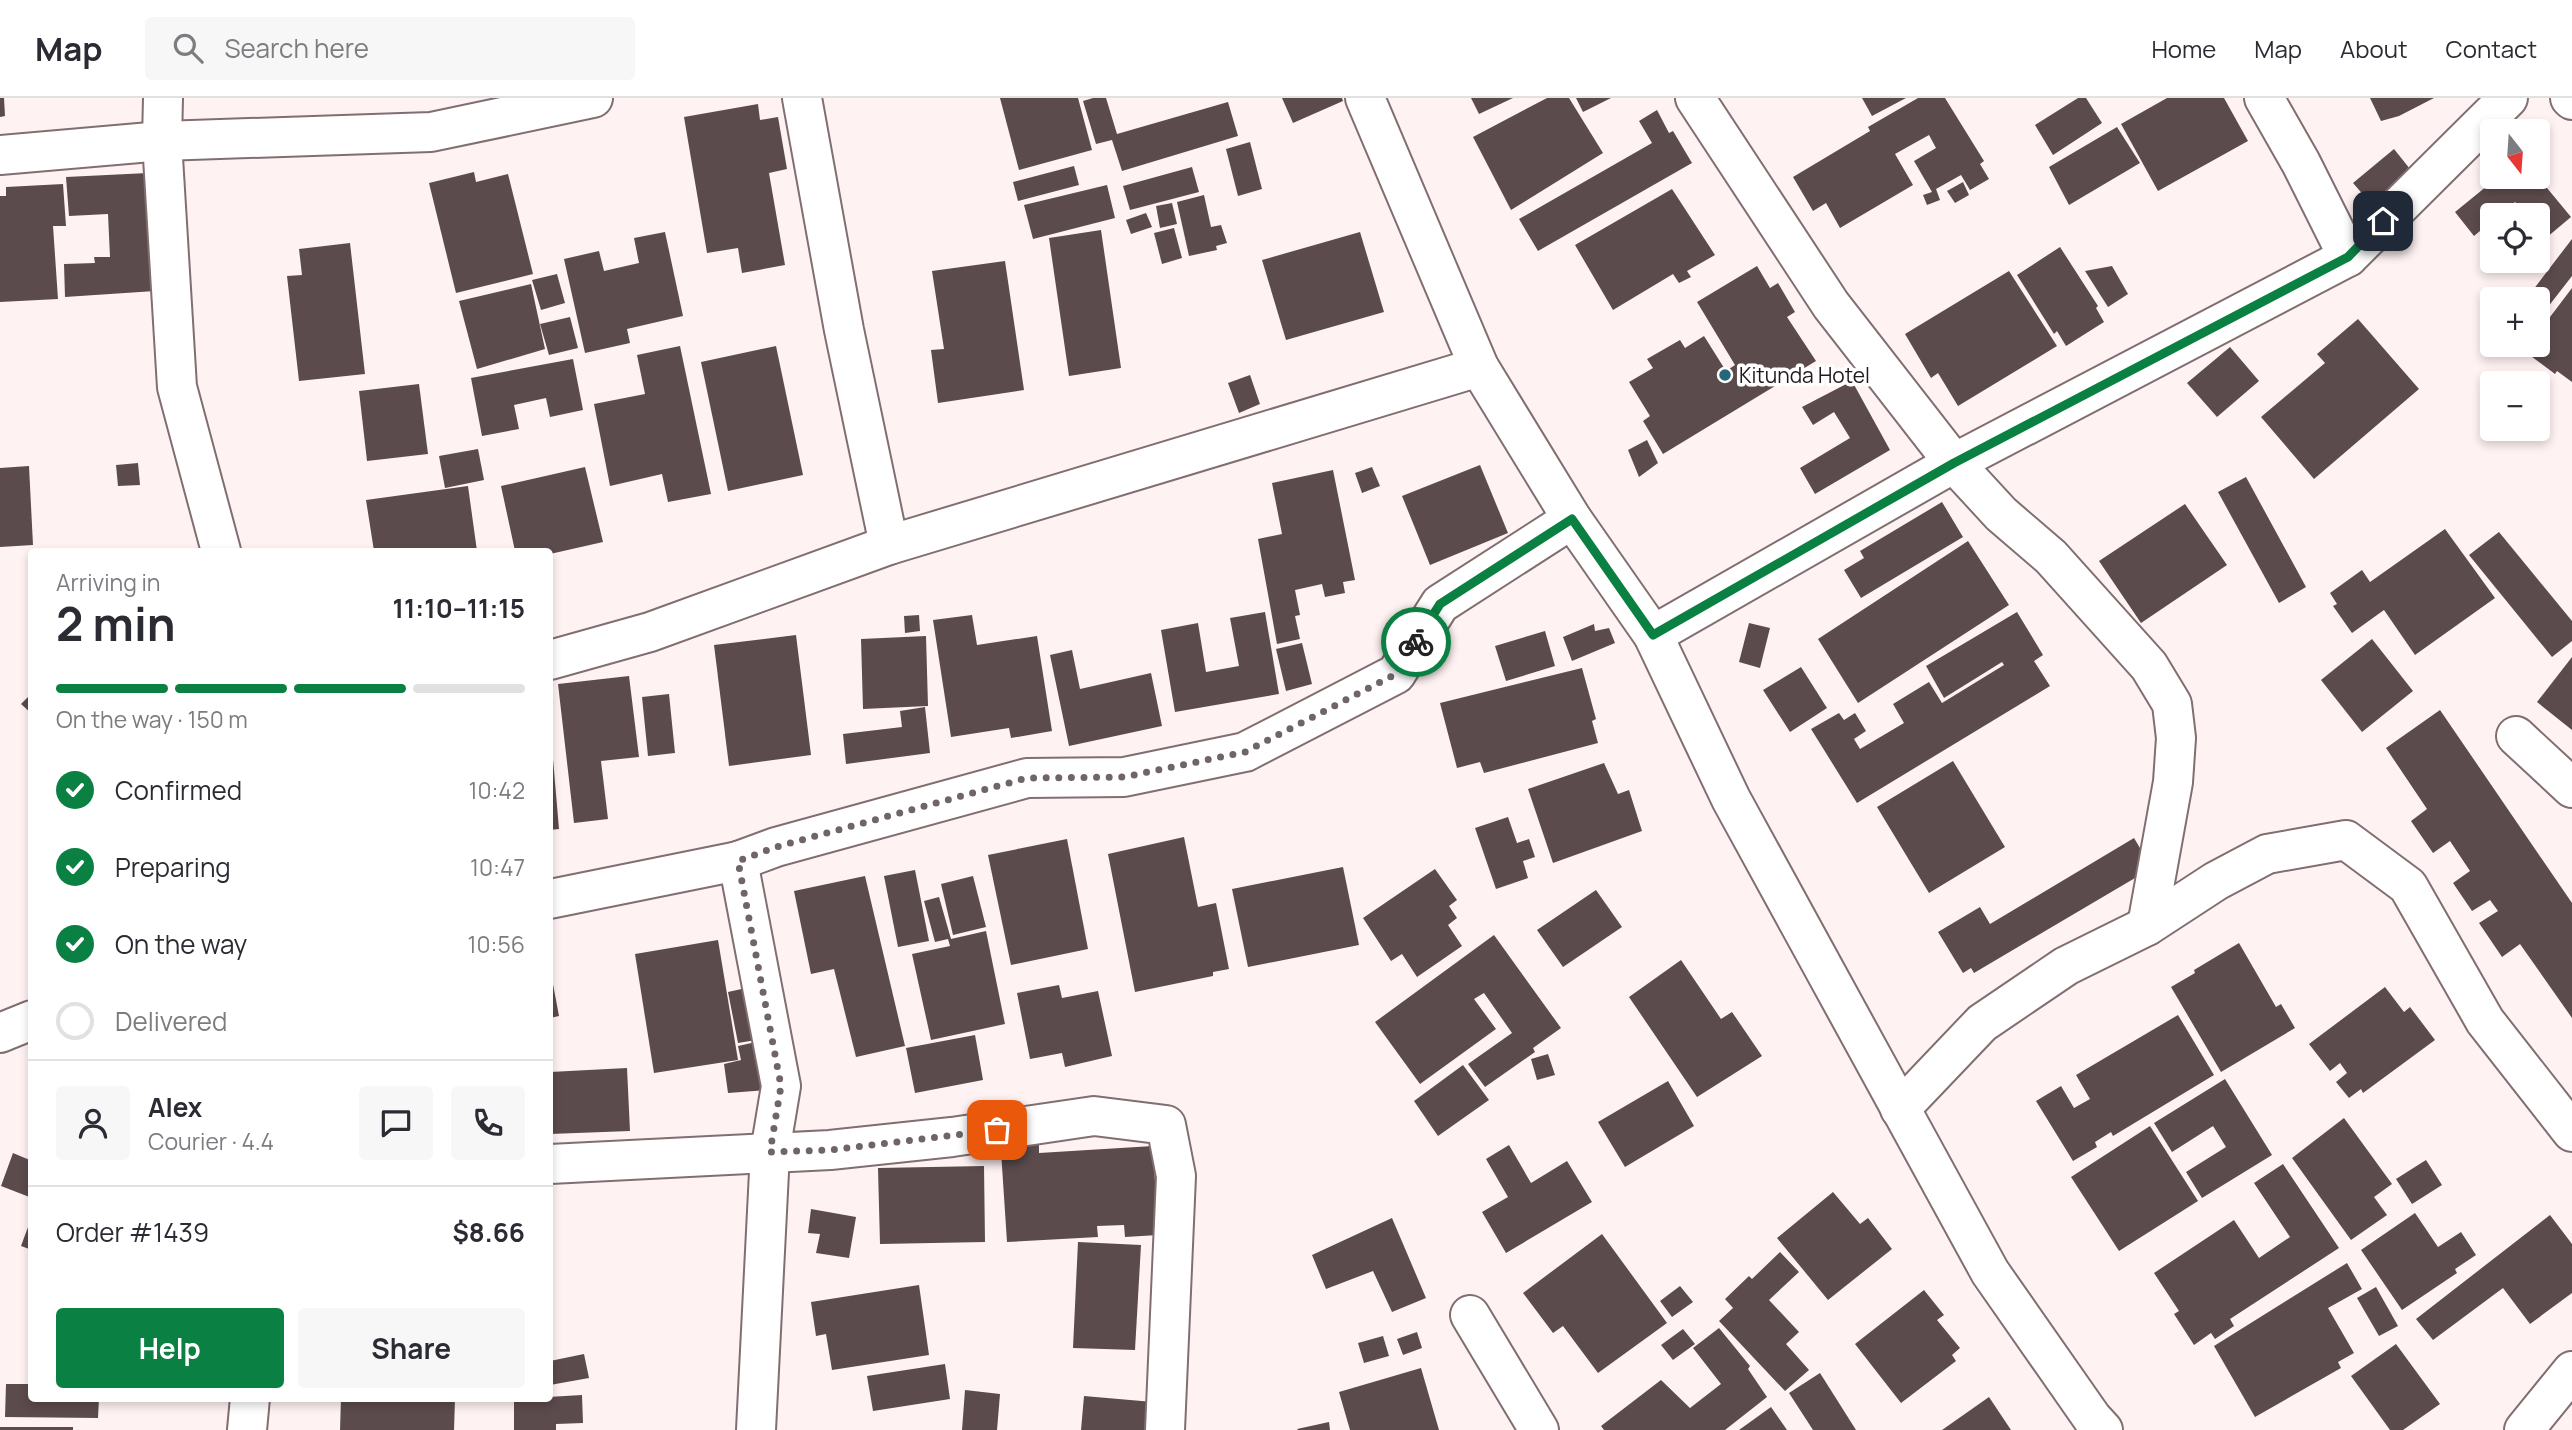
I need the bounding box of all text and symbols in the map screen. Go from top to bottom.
search box [145,17,635,80]
text: Map [35,26,103,71]
icon: search [169,29,207,67]
text: Search here [225,30,369,66]
text: Home [2151,32,2216,65]
text: Map [2254,32,2302,65]
text: About [2340,32,2408,65]
text: Contact [2446,32,2537,65]
north arrow [2480,119,2550,189]
map controls [2480,119,2550,441]
pin [2353,191,2413,251]
icon: home [2364,202,2402,240]
button: locate [2480,203,2550,273]
button: + [2480,287,2550,357]
place label: Kitunda Hotel [1739,361,1870,389]
marker: Kitunda Hotel [1717,367,1733,383]
button: − [2480,371,2550,441]
text: Arriving in [56,566,161,598]
text: 11:10–11:15 [393,590,525,626]
text: 2 min [56,592,176,655]
courier [1381,607,1451,677]
icon: bike [1397,623,1435,661]
text: On the way · 150 m [56,703,248,735]
icon: check [56,771,94,809]
text: Confirmed [115,772,242,808]
text: 10:42 [468,774,525,806]
icon: check [56,848,94,886]
text: Preparing [115,849,231,885]
text: 10:47 [470,851,525,883]
icon: check [56,925,94,963]
text: On the way [115,926,247,962]
text: 10:56 [468,928,525,960]
text: Delivered [115,1003,227,1039]
button: person [56,1086,130,1160]
button: chat [359,1086,433,1160]
button: phone [451,1086,525,1160]
text: Alex [148,1089,202,1125]
pin [967,1100,1027,1160]
icon: bag [978,1111,1016,1149]
text: Courier · 4.4 [148,1125,274,1157]
text: Order #1439 [56,1214,209,1250]
text: $8.66 [453,1214,525,1250]
button: Help [56,1308,284,1388]
button: Share [298,1308,525,1388]

